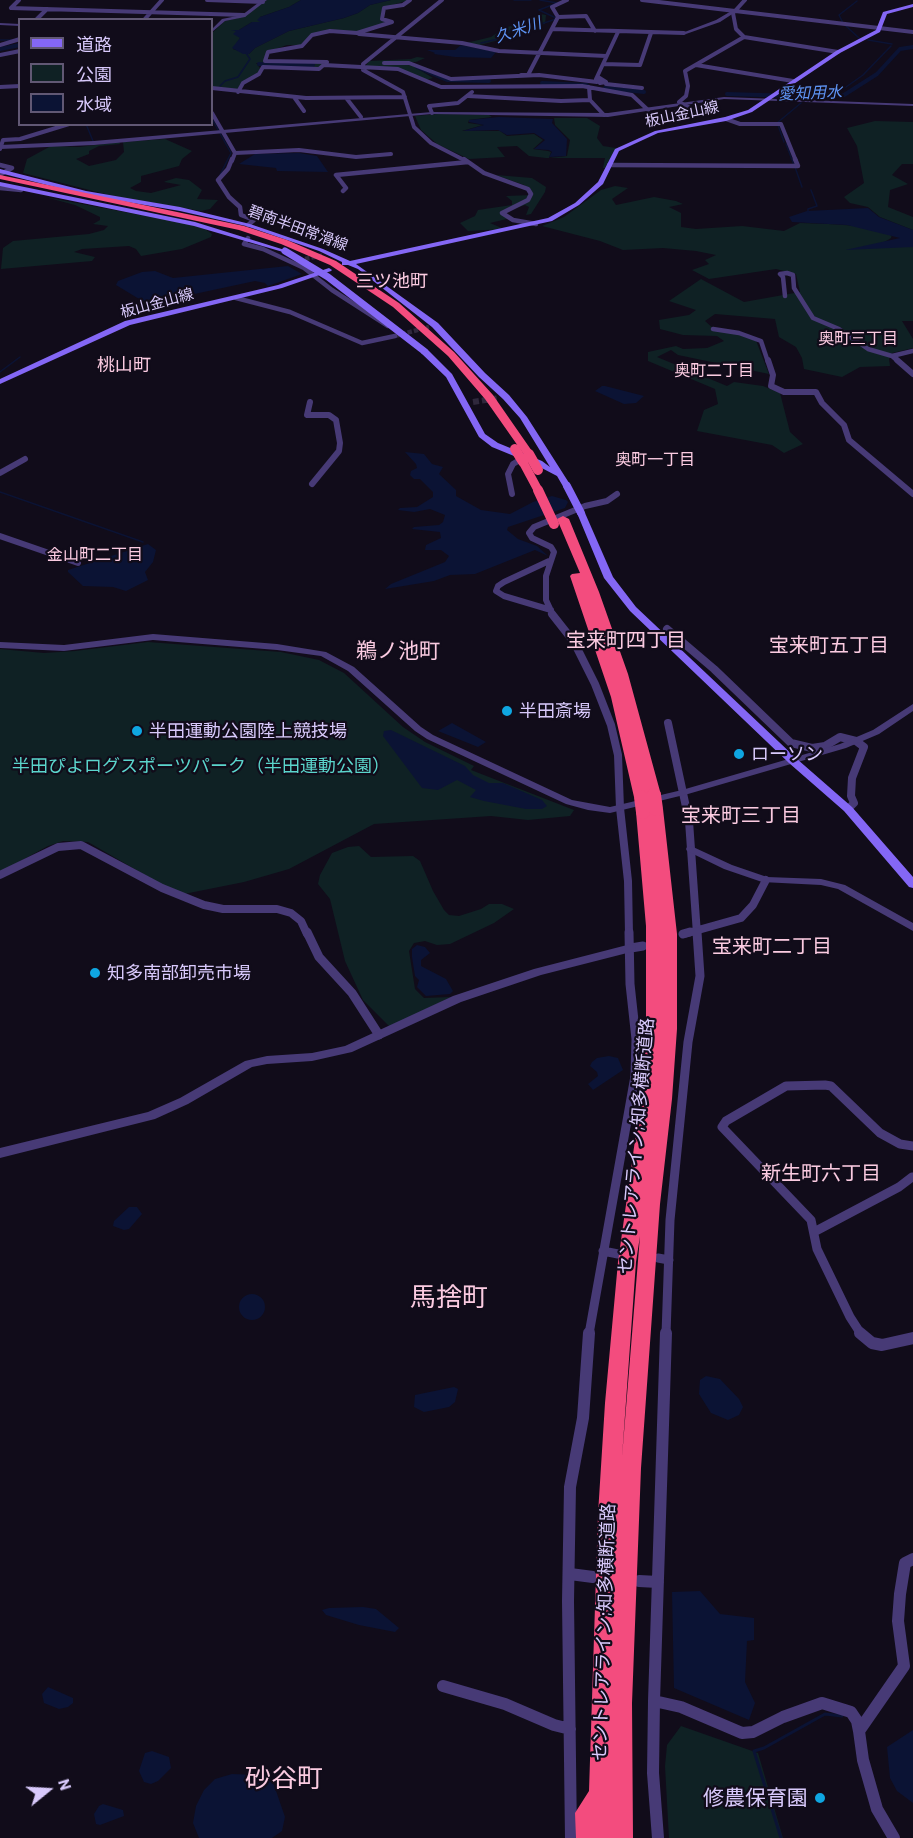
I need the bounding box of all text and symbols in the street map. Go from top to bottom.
water label: 久米川 [492,13,544,47]
legend [18,18,213,126]
text: 道路 [76,33,112,55]
text: 公園 [76,63,112,85]
water label: 愛知用水 [778,82,842,104]
text: 水域 [76,93,112,115]
street label: 板山金山線 [643,97,721,131]
street label: 碧南半田常滑線 [246,202,350,254]
district label: 三ツ池町 [356,270,428,292]
street label: 板山金山線 [118,285,196,321]
district label: 奥町三丁目 [818,329,898,349]
district label: 桃山町 [97,354,151,376]
district label: 奥町二丁目 [674,361,754,381]
district label: 奥町一丁目 [615,450,695,470]
district label: 金山町二丁目 [47,545,143,565]
district label: 宝来町四丁目 [566,628,686,652]
district label: 宝来町五丁目 [769,633,889,657]
district label: 鵜ノ池町 [356,638,440,664]
place label: 半田斎場 [519,700,591,722]
marker: 半田斎場 [500,704,514,718]
place label: 半田運動公園陸上競技場 [149,720,347,742]
marker: 半田運動公園陸上競技場 [130,724,144,738]
place label: ローソン [751,743,823,765]
marker: ローソン [732,747,746,761]
park label: 半田ぴよログスポーツパーク（半田運動公園） [12,755,390,777]
district label: 宝来町三丁目 [681,803,801,827]
district label: 宝来町二丁目 [712,934,832,958]
place label: 知多南部卸売市場 [107,962,251,984]
marker: 知多南部卸売市場 [88,966,102,980]
street label: セントレアライン;知多横断道路 [614,1017,658,1275]
district label: 新生町六丁目 [761,1161,881,1185]
district label: 馬捨町 [410,1281,488,1313]
street label: セントレアライン;知多横断道路 [589,1503,619,1761]
north arrow [18,1760,78,1820]
district label: 砂谷町 [245,1762,323,1794]
text: N [55,1776,76,1792]
place label: 修農保育園 [703,1785,808,1811]
marker: 修農保育園 [813,1791,827,1805]

